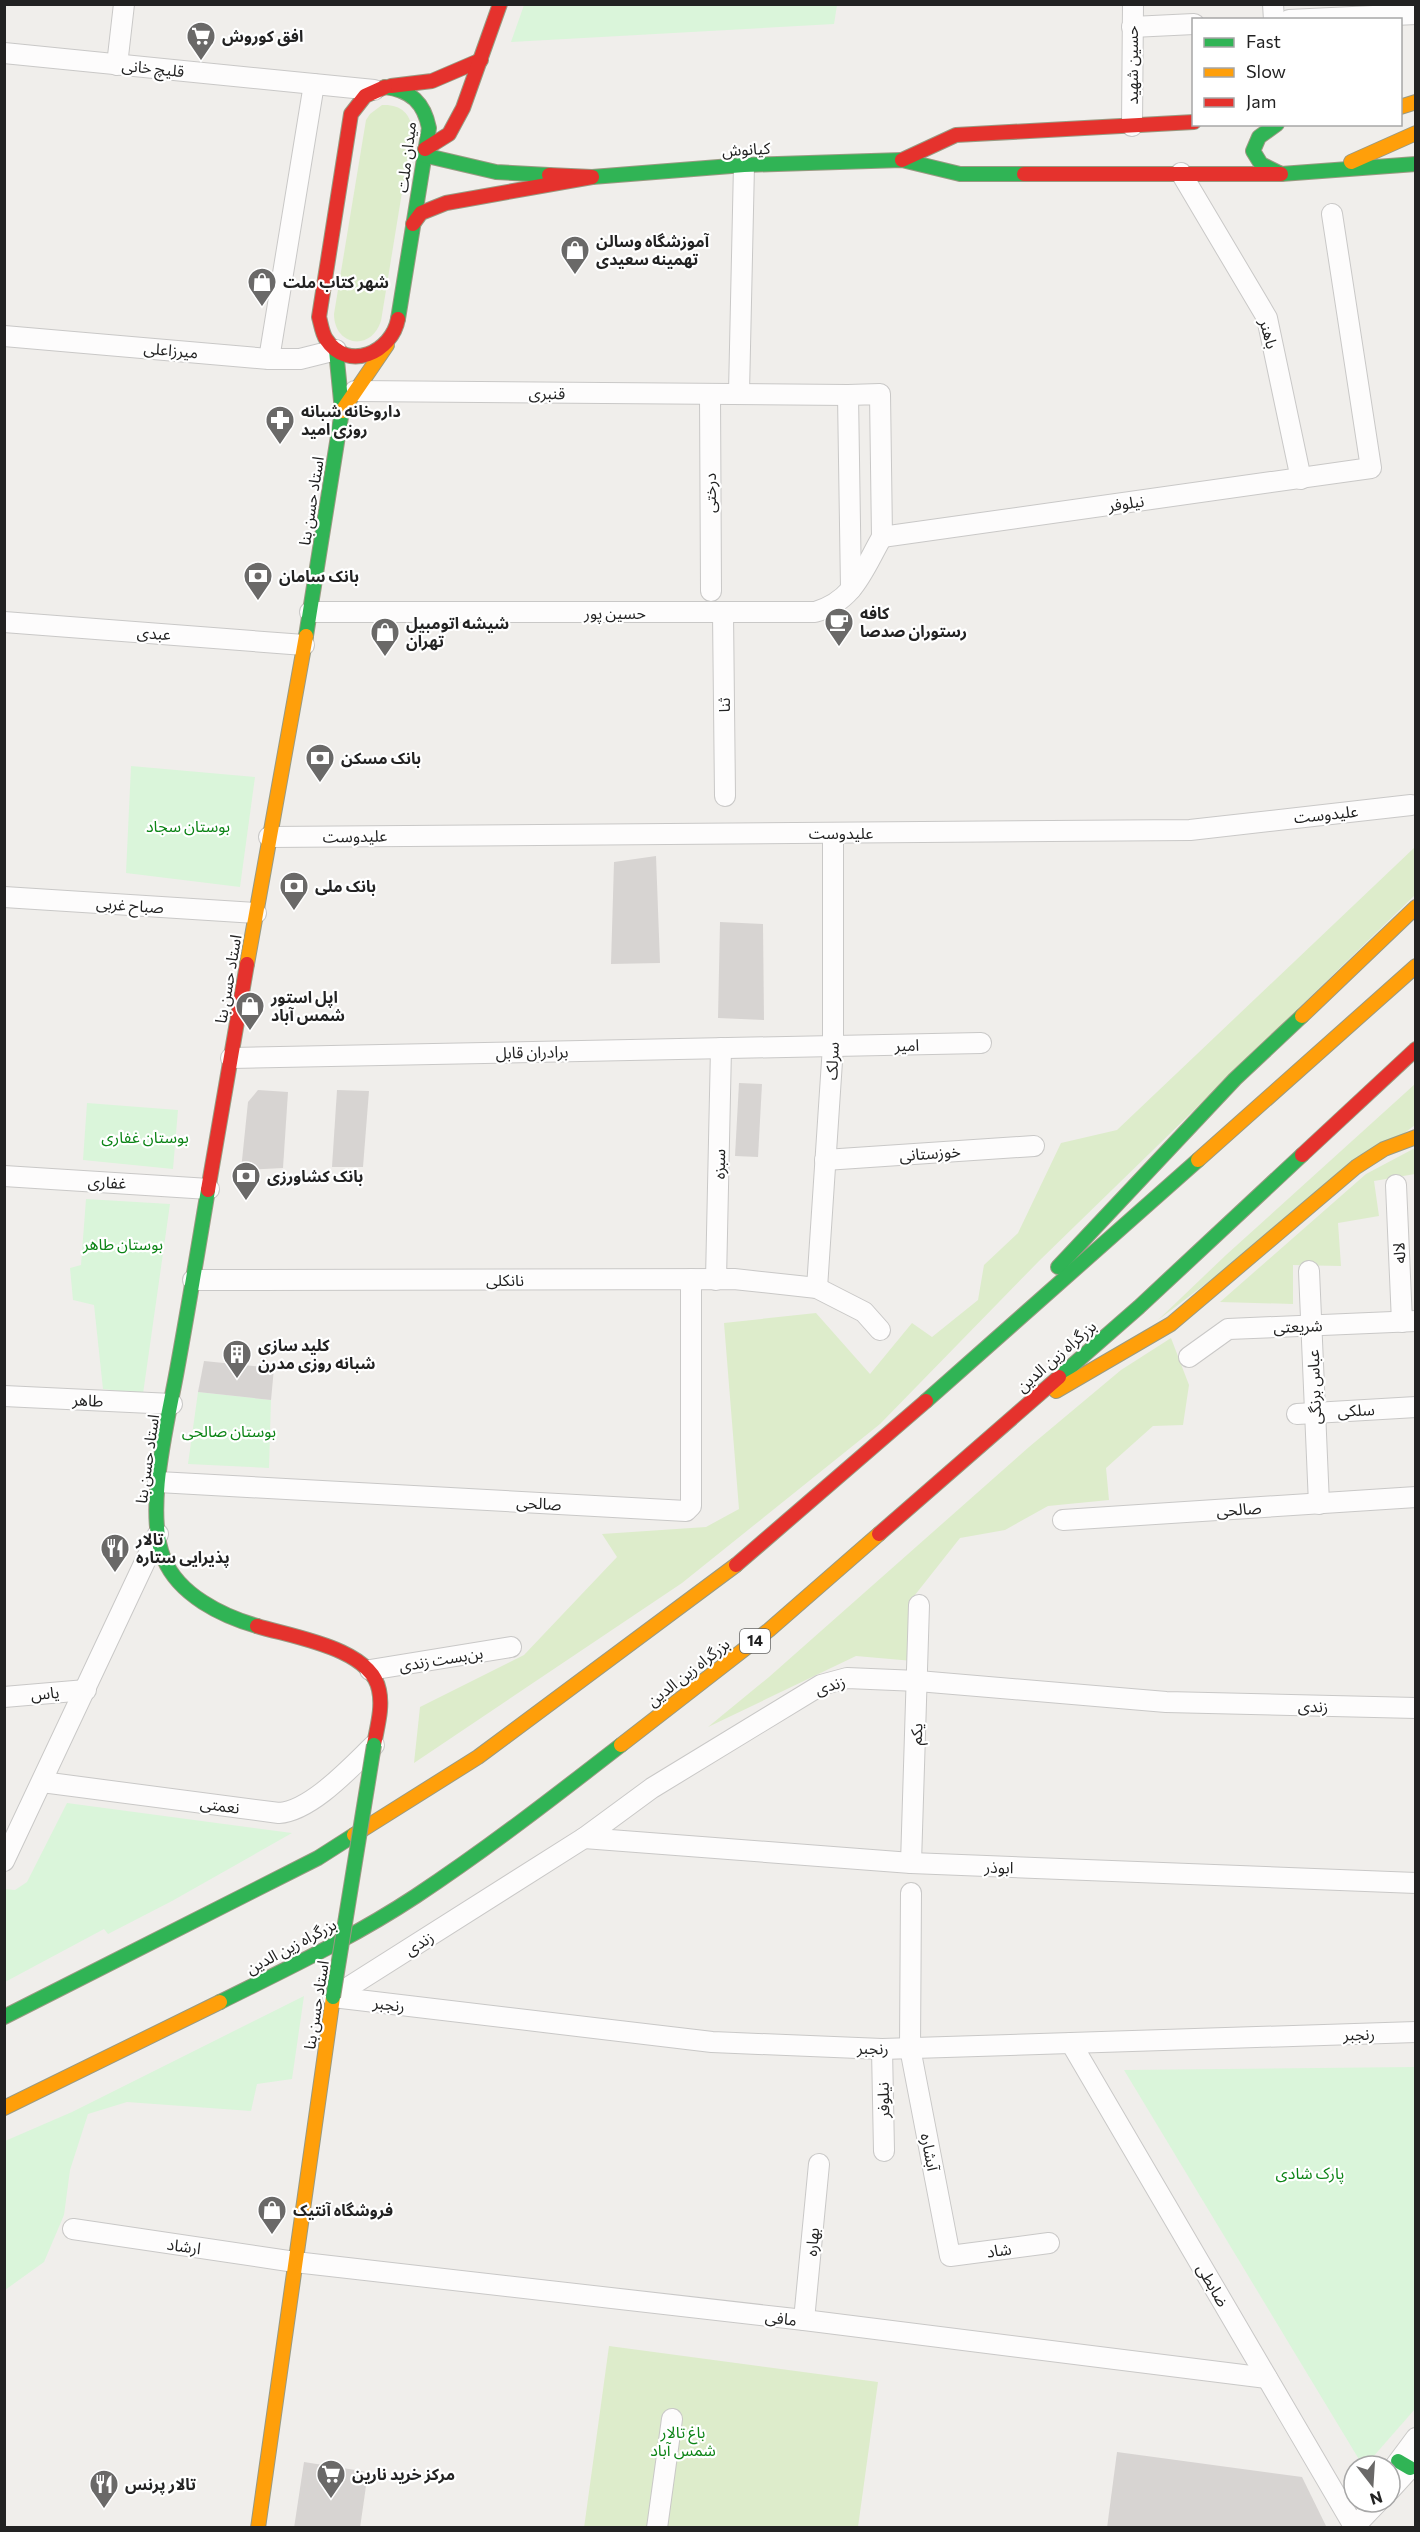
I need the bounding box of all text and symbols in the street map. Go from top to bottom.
legend [1192,18,1402,126]
supermarket icon: افق کوروش [185,20,217,62]
place label: افق کوروش [222,26,303,47]
street label: حسین شهید [1122,26,1142,104]
text: Fast [1246,30,1281,52]
street label: قلیچ خانی [120,55,185,84]
text: Slow [1246,60,1286,82]
text: Jam [1246,90,1276,112]
street label: میدان ملت [392,120,420,194]
street label: کیانوش [721,138,771,160]
place label: آموزشگاه وسالن تهمینه سعیدی [596,231,710,269]
shop icon: آموزشگاه وسالن تهمینه سعیدی [559,234,591,276]
shop icon: شهر کتاب ملت [246,266,278,308]
place label: شهر کتاب ملت [283,272,389,292]
street label: باهنر [1255,316,1283,351]
street label: میرزاعلی [143,338,199,362]
street label: قنبری [529,383,565,403]
place label: داروخانه شبانه روزی امید [301,401,401,439]
pharmacy icon: داروخانه شبانه روزی امید [264,404,296,446]
street label: استاد حسن بنا [294,455,328,547]
street label: درختی [700,473,720,513]
street label: نیلوفر [1106,491,1145,516]
bank icon: بانک سامان [242,560,274,602]
place label: بانک سامان [279,566,359,586]
street label: حسین پور [583,603,646,624]
place label: کافه رستوران صدصا [860,603,967,641]
cafe icon: کافه رستوران صدصا [823,606,855,648]
place label: شیشه اتومبیل تهران [406,613,509,651]
shop icon: شیشه اتومبیل تهران [369,616,401,658]
street label: عبدی [136,622,172,644]
street label: ثنا [714,697,733,712]
bank icon: بانک مسکن [304,742,336,784]
place label: بانک مسکن [341,748,421,768]
street label: علیدوست [1293,801,1359,827]
park label: بوستان سجاد [146,816,230,836]
street label: علیدوست [809,823,873,843]
street label: علیدوست [323,825,387,847]
bank icon: بانک ملی [278,870,310,912]
place label: بانک ملی [315,876,376,896]
street label: صباح غربی [95,893,165,920]
street label: استاد حسن بنا [210,933,246,1025]
place label: اپل استور شمس آباد [270,987,345,1025]
shop icon: اپل استور شمس آباد [234,990,266,1032]
street label: امیر [894,1035,919,1055]
street label: برادران قابل [495,1041,569,1063]
street label: سرلک [821,1041,843,1081]
park label: بوستان غفاری [101,1127,189,1147]
street label: خوزستانی [899,1141,961,1165]
street label: سبزه [709,1149,729,1179]
bank icon: بانک کشاورزی [230,1160,262,1202]
place label: بانک کشاورزی [267,1166,363,1186]
street label: غفاری [87,1171,127,1193]
park label: بوستان طاهر [82,1234,163,1254]
street label: لاله [1388,1242,1409,1264]
street label: نانکلی [486,1270,524,1290]
street label: شریعتی [1273,1315,1323,1337]
street label: بزرگراه زین الدین [1012,1316,1100,1396]
place label: کلید سازی شبانه روزی مدرن [258,1335,376,1373]
building icon: کلید سازی شبانه روزی مدرن [221,1338,253,1380]
street label: عباس برنگی [1303,1349,1325,1425]
street label: طاهر [71,1389,104,1411]
street label: سلکی [1337,1399,1375,1421]
street label: استاد حسن بنا [131,1413,163,1505]
park label: بوستان صالحی [182,1421,276,1441]
street label: صالحی [516,1492,562,1514]
street label: صالحی [1216,1497,1262,1521]
place label: تالار پذیرایی ستاره [135,1529,230,1568]
restaurant icon: تالار پذیرایی ستاره [99,1532,131,1574]
road number: 14 [740,1629,770,1653]
street label: بزرگراه زین الدین [643,1633,733,1711]
street label: بن‌بست زندی [398,1642,484,1676]
street label: زندی [813,1671,847,1699]
street label: یاس [30,1682,60,1704]
street label: زندی [1298,1696,1328,1716]
street label: یکم [906,1723,929,1745]
street label: نعمتی [199,1792,241,1818]
street label: ابوذر [983,1856,1014,1878]
street label: بزرگراه زین الدین [242,1914,340,1978]
street label: زندی [401,1926,437,1960]
street label: استاد حسن بنا [299,1959,333,2051]
street label: رنجبر [371,1992,406,2016]
street label: رنجبر [1342,2023,1375,2045]
street label: رنجبر [856,2038,889,2058]
street label: نیلوفر [873,2082,893,2119]
street label: آبشاره [917,2131,944,2174]
park label: پارک شادی [1276,2163,1344,2184]
shop icon: فروشگاه آنتیک [256,2194,288,2236]
place label: فروشگاه آنتیک [293,2200,393,2220]
street label: بهاره [801,2227,823,2257]
street label: ارشاد [166,2234,202,2258]
street label: شاد [985,2238,1013,2261]
street label: ضابطی [1193,2260,1233,2310]
street label: مافی [764,2306,798,2330]
park label: باغ تالار شمس آباد [650,2422,716,2460]
north arrow [1342,2454,1402,2514]
supermarket icon: مرکز خرید نارین [315,2458,347,2500]
place label: مرکز خرید نارین [352,2464,455,2484]
restaurant icon: تالار پرنس [88,2468,120,2510]
place label: تالار پرنس [125,2474,196,2495]
text: N [1368,2488,1385,2510]

